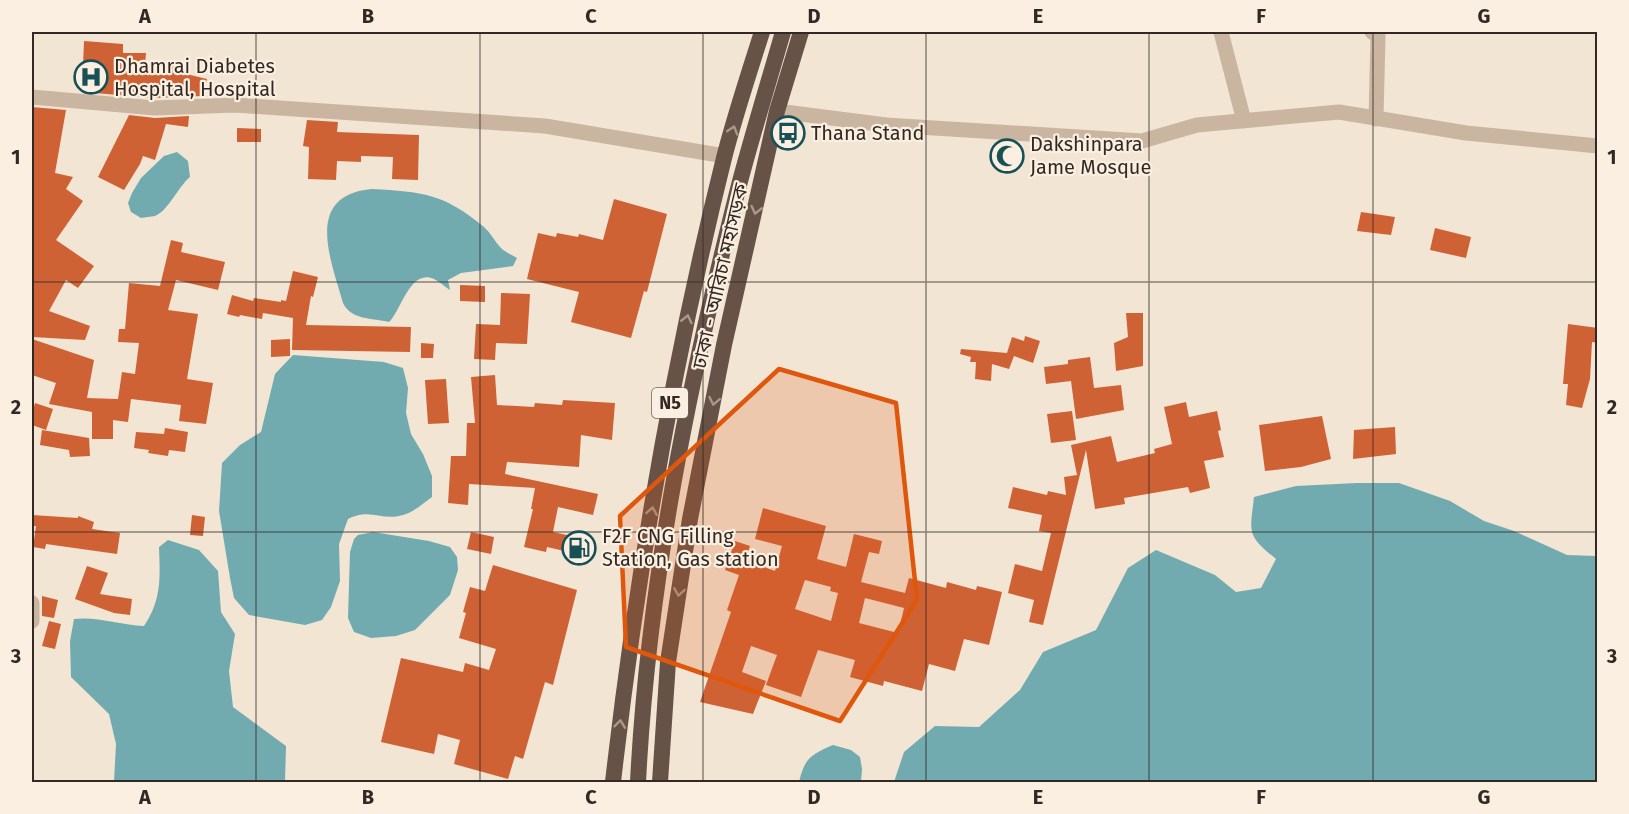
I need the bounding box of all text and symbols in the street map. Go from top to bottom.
text: A [138,4,152,28]
text: B [362,4,374,28]
text: C [585,4,597,28]
text: D [807,4,821,28]
text: E [1033,4,1043,28]
text: F [1256,4,1266,28]
text: G [1478,4,1490,28]
place label: Dhamrai Diabetes Hospital, Hospital [114,54,276,101]
hospital icon: Dhamrai Diabetes Hospital, Hospital [73,59,109,95]
bus stop icon: Thana Stand [770,115,806,151]
place label: Thana Stand [811,121,924,145]
one-way arrow [726,125,738,136]
place label: Dakshinpara Jame Mosque [1030,132,1151,179]
mosque icon: Dakshinpara Jame Mosque [989,138,1025,174]
text: 1 [11,145,21,169]
text: 1 [1607,145,1617,169]
street label: ঢাকা - আরিচা মহাসড়ক [687,180,753,372]
one-way arrow [750,205,763,215]
one-way arrow [680,314,693,324]
road number: N5 [652,388,688,418]
text: 2 [11,395,21,419]
one-way arrow [708,395,721,405]
text: 2 [1607,395,1617,419]
one-way arrow [645,506,658,516]
place label: F2F CNG Filling Station, Gas station [602,524,779,571]
fuel station icon: F2F CNG Filling Station, Gas station [561,530,597,566]
one-way arrow [674,588,686,597]
text: 3 [10,644,21,668]
text: 3 [1606,644,1617,668]
one-way arrow [613,720,625,729]
text: A [138,785,152,809]
text: B [362,785,374,809]
text: C [585,785,597,809]
text: D [807,785,821,809]
text: E [1033,785,1043,809]
text: F [1256,785,1266,809]
text: G [1478,785,1490,809]

